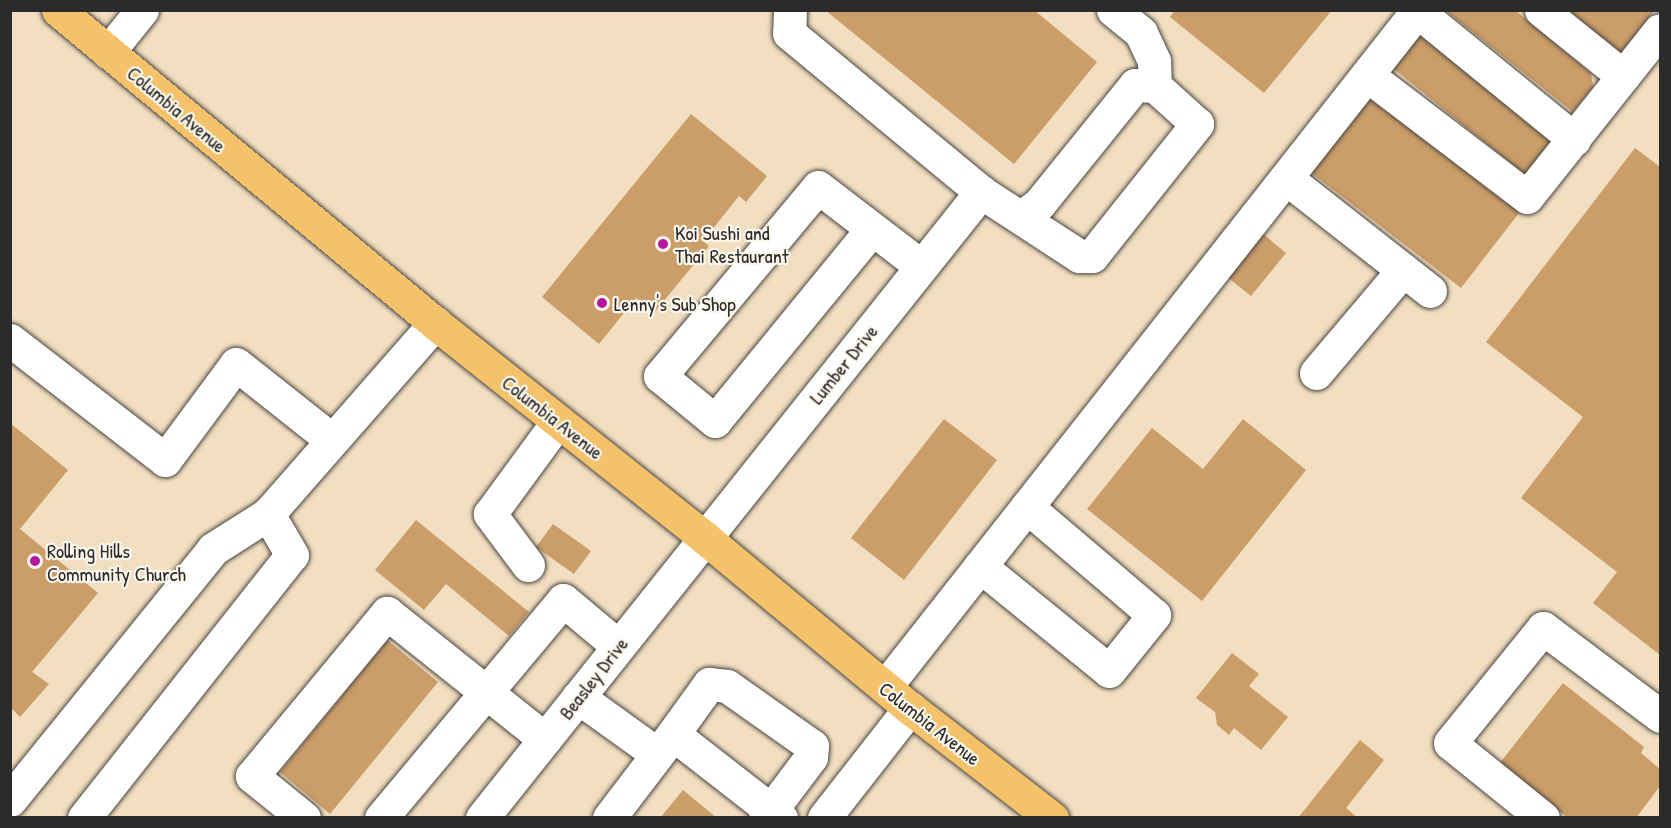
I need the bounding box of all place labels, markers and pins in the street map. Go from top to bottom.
place label: Koi Sushi and Thai Restaurant [675,220,789,267]
marker: Koi Sushi and Thai Restaurant [656,237,670,251]
place label: Lenny's Sub Shop [614,291,736,315]
marker: Lenny's Sub Shop [595,296,609,310]
place label: Rolling Hills Community Church [47,538,186,585]
marker: Rolling Hills Community Church [28,554,42,568]

